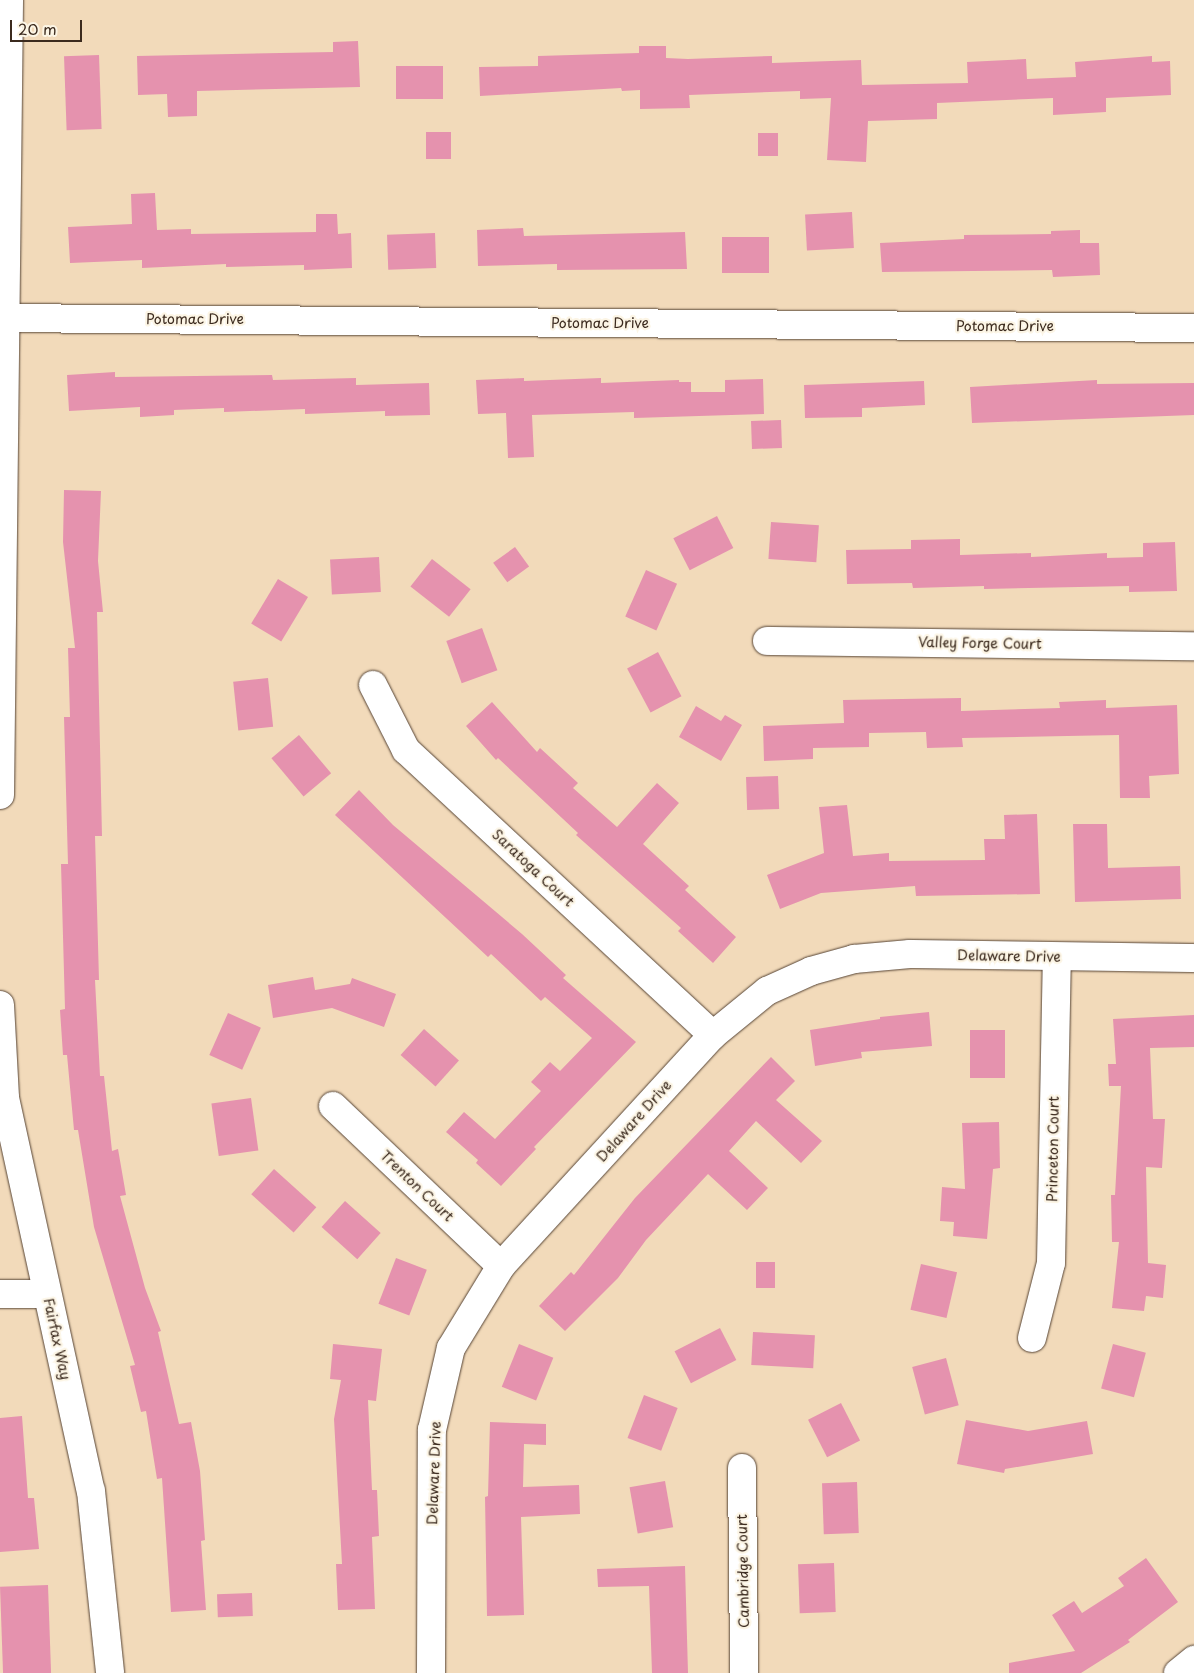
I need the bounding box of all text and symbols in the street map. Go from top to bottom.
scale bar [12,10,85,42]
text: 20 m [18,17,57,40]
street label: Potomac Drive [146,311,244,327]
street label: Potomac Drive [551,315,649,331]
street label: Potomac Drive [956,318,1054,334]
street label: Valley Forge Court [918,634,1042,652]
street label: Saratoga Court [489,826,577,910]
street label: Delaware Drive [957,947,1061,965]
street label: Delaware Drive [593,1077,675,1165]
street label: Princeton Court [1044,1096,1062,1202]
street label: Trenton Court [377,1147,457,1225]
street label: Fairfax Way [40,1297,74,1381]
street label: Delaware Drive [424,1421,444,1525]
street label: Cambridge Court [734,1513,752,1629]

